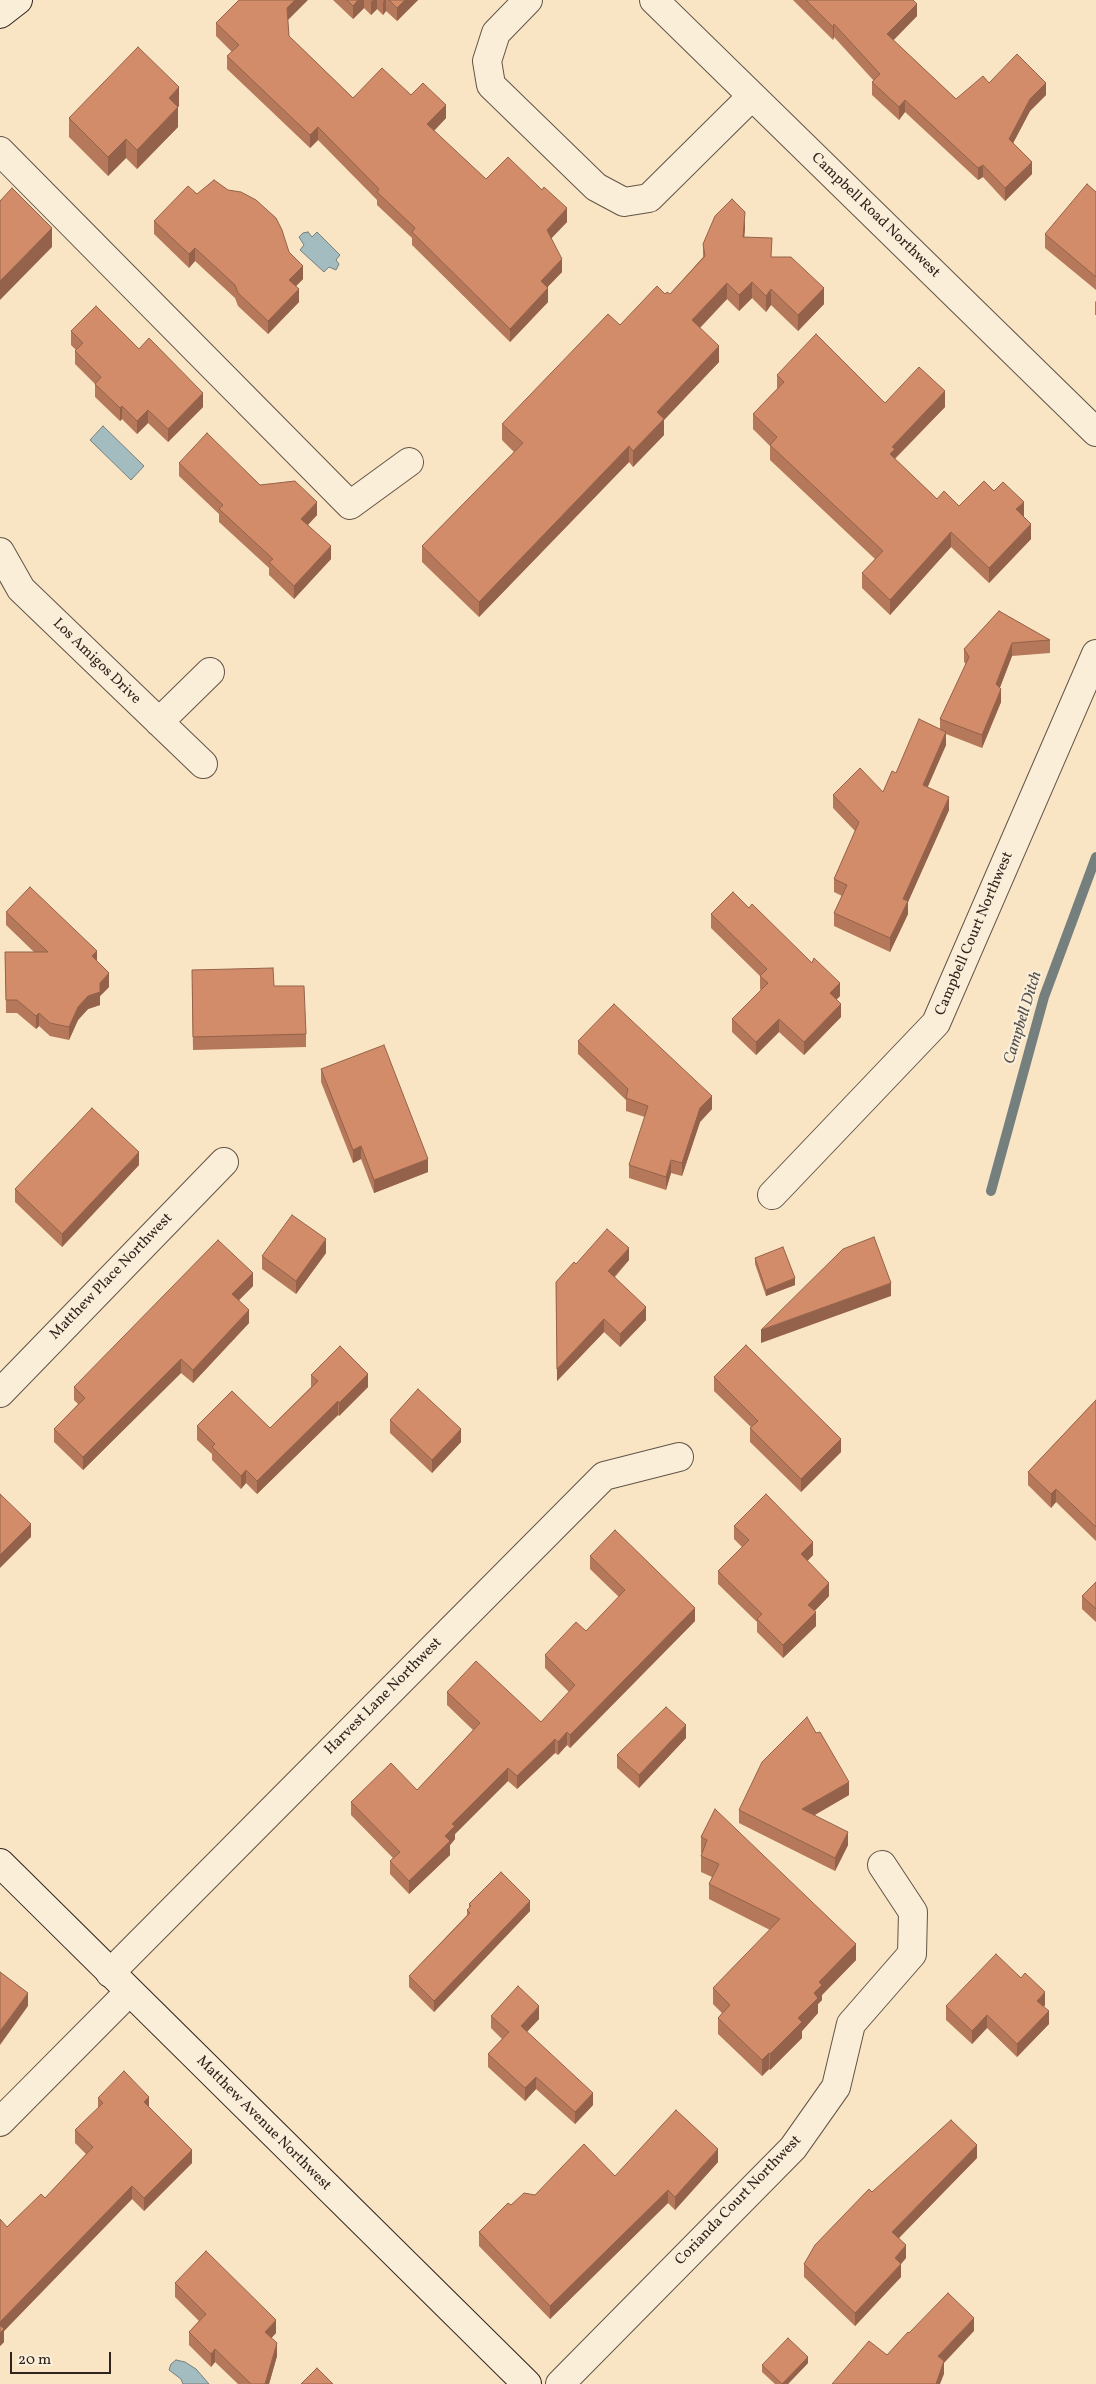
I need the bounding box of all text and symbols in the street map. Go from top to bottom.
street label: Campbell Road Northwest [807,150,943,282]
street label: Los Amigos Drive [48,615,144,709]
street label: Campbell Court Northwest [932,849,1018,1019]
water label: Campbell Ditch [1001,969,1047,1067]
street label: Matthew Place Northwest [47,1210,177,1344]
street label: Harvest Lane Northwest [321,1634,447,1760]
street label: Matthew Avenue Northwest [192,2053,334,2195]
street label: Corianda Court Northwest [672,2132,806,2270]
scale bar [12,2342,114,2374]
text: 20 m [18,2350,51,2371]

